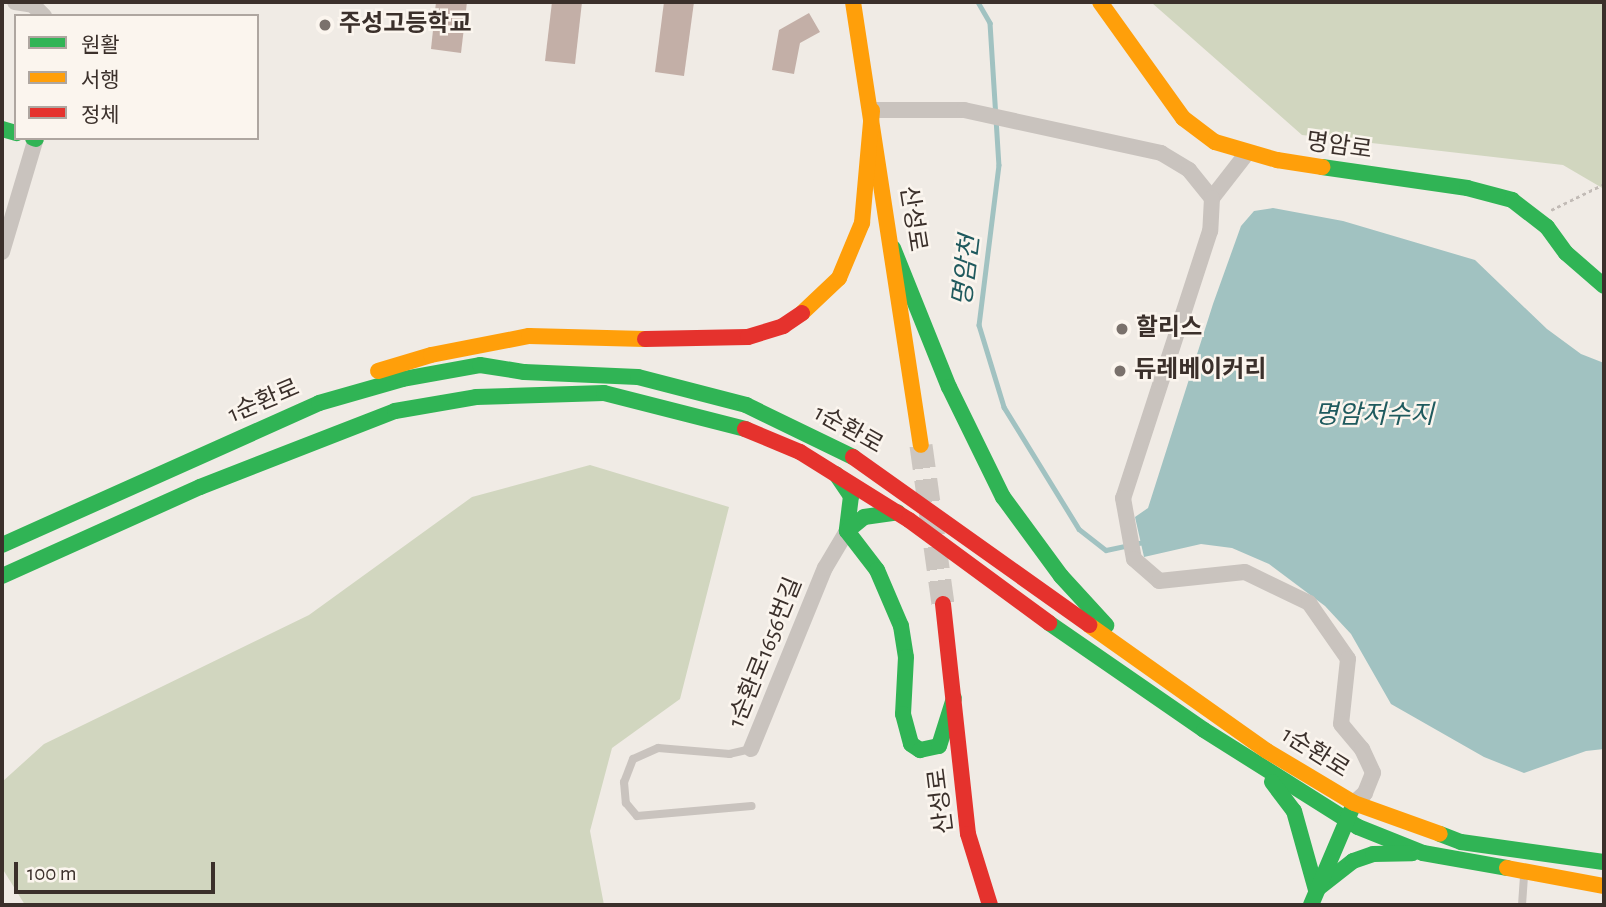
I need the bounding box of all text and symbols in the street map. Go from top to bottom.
place label: 주성고등학교 [339,11,471,39]
legend [14,14,259,140]
marker: 주성고등학교 [317,17,333,33]
text: 원활 [81,35,120,56]
text: 서행 [81,70,120,91]
text: 정체 [81,105,120,126]
street label: 명암로 [1304,128,1374,166]
street label: 산성로 [893,184,931,254]
water label: 명암천 [947,233,987,309]
place label: 할리스 [1136,315,1202,343]
marker: 할리스 [1114,321,1130,337]
place label: 듀레베이커리 [1134,357,1266,385]
marker: 듀레베이커리 [1112,363,1128,379]
street label: 1순환로 [224,374,304,430]
street label: 1순환로 [808,399,888,461]
water label: 명암저수지 [1314,400,1434,432]
street label: 1순환로1656번길 [723,574,809,732]
street label: 1순환로 [1276,721,1354,785]
street label: 산성로 [924,766,960,836]
scale bar [18,848,219,892]
text: 100 m [27,863,77,884]

